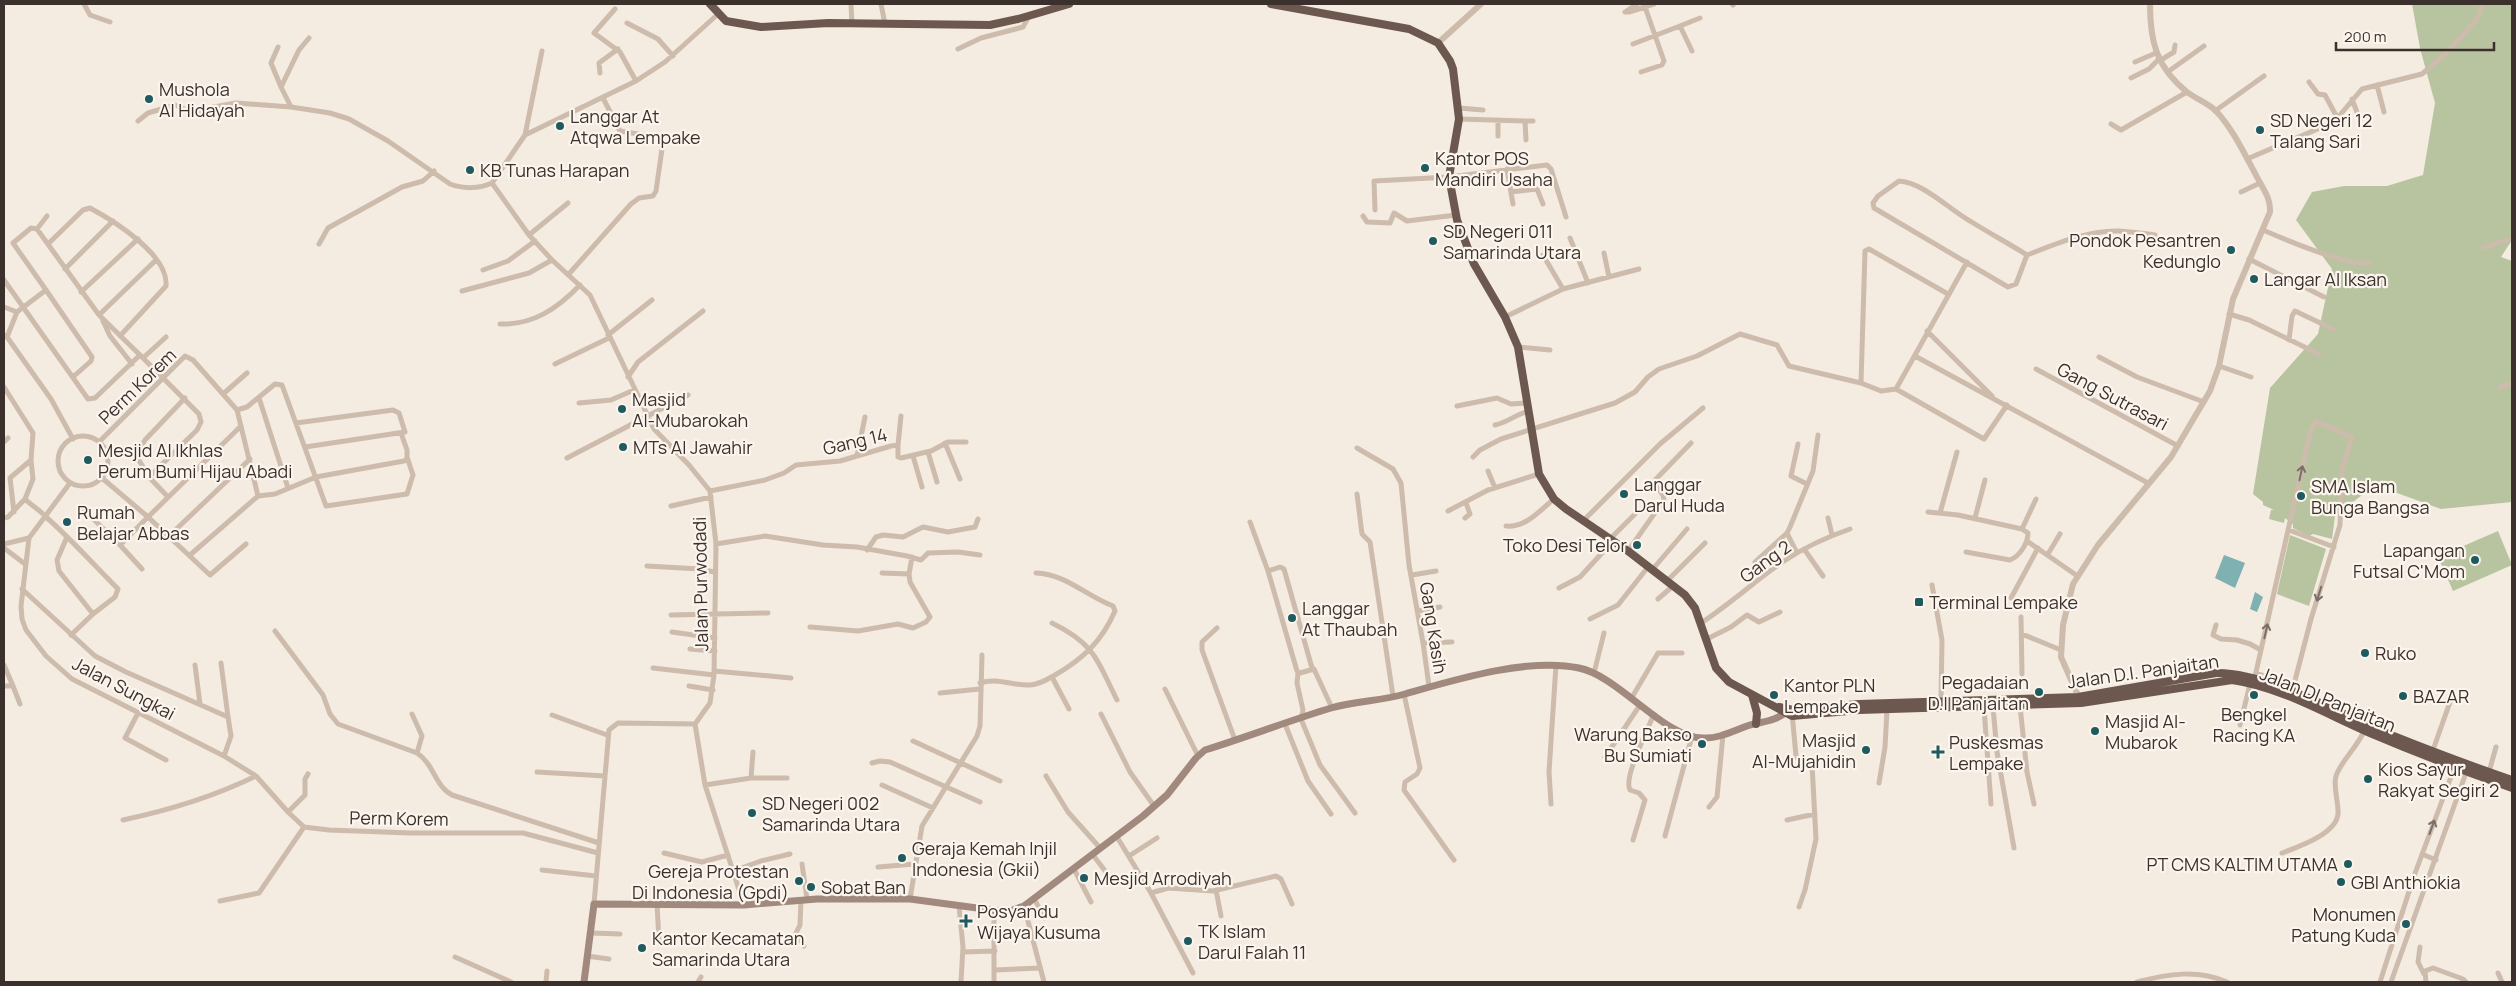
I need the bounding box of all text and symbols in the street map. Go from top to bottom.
scale bar [2336,20,2494,52]
text: 200 m [2344,26,2387,47]
place label: Mushola Al Hidayah [159,77,245,122]
marker: Mushola Al Hidayah [143,93,155,105]
place label: Langgar At Atqwa Lempake [570,104,700,149]
place label: SD Negeri 12 Talang Sari [2270,108,2372,153]
marker: Langgar At Atqwa Lempake [554,120,566,132]
marker: SD Negeri 12 Talang Sari [2254,124,2266,136]
place label: Kantor POS Mandiri Usaha [1435,146,1553,191]
place label: KB Tunas Harapan [480,158,629,182]
marker: Kantor POS Mandiri Usaha [1419,162,1431,174]
marker: KB Tunas Harapan [464,164,476,176]
place label: SD Negeri 011 Samarinda Utara [1443,219,1581,264]
place label: Pondok Pesantren Kedunglo [2069,228,2221,273]
marker: SD Negeri 011 Samarinda Utara [1427,235,1439,247]
marker: Pondok Pesantren Kedunglo [2225,244,2237,256]
place label: Langar Al Iksan [2264,267,2387,291]
marker: Langar Al Iksan [2248,273,2260,285]
street label: Perm Korem [93,343,181,429]
street label: Gang Sutrasari [2053,357,2173,435]
place label: Masjid Al-Mubarokah [632,387,748,432]
marker: Masjid Al-Mubarokah [616,403,628,415]
street label: Gang 14 [820,422,890,460]
place label: MTs Al Jawahir [633,435,753,459]
place label: Mesjid Al Ikhlas Perum Bumi Hijau Abadi [98,438,292,483]
marker: MTs Al Jawahir [617,441,629,453]
marker: Mesjid Al Ikhlas Perum Bumi Hijau Abadi [82,454,94,466]
one-way arrow [2297,465,2307,481]
place label: Langgar Darul Huda [1634,472,1725,517]
place label: SMA Islam Bunga Bangsa [2311,474,2430,519]
marker: Langgar Darul Huda [1618,488,1630,500]
marker: SMA Islam Bunga Bangsa [2295,490,2307,502]
place label: Rumah Belajar Abbas [77,500,190,545]
marker: Rumah Belajar Abbas [61,516,73,528]
street label: Jalan Purwodadi [687,517,713,651]
place label: Toko Desi Telor [1503,533,1628,557]
street label: Gang 2 [1735,534,1795,588]
place label: Lapangan Futsal C'Mom [2353,538,2465,583]
marker: Toko Desi Telor [1631,539,1643,551]
marker: Lapangan Futsal C'Mom [2469,554,2481,566]
street label: Gang Kasih [1415,580,1453,676]
one-way arrow [2314,585,2323,601]
place label: Terminal Lempake [1929,590,2078,614]
place label: Langgar At Thaubah [1302,596,1397,641]
marker: Terminal Lempake [1913,596,1925,608]
marker: Langgar At Thaubah [1286,612,1298,624]
one-way arrow [2262,624,2271,640]
place label: Ruko [2375,641,2416,665]
marker: Ruko [2359,647,2371,659]
street label: Jalan D.I. Panjaitan [2066,648,2220,694]
street label: Jalan Sungkai [68,651,180,725]
street label: Jalan DI Panjaitan [2257,661,2399,737]
place label: Pegadaian D.I Panjaitan [1928,670,2029,715]
place label: Kantor PLN Lempake [1784,673,1875,718]
place label: BAZAR [2413,684,2469,708]
marker: Pegadaian D.I Panjaitan [2033,686,2045,698]
marker: Kantor PLN Lempake [1768,689,1780,701]
marker: Bengkel Racing KA [2248,689,2260,701]
marker: BAZAR [2397,690,2409,702]
place label: Bengkel Racing KA [2213,702,2296,747]
place label: Masjid Al- Mubarok [2105,709,2186,754]
place label: Warung Bakso Bu Sumiati [1574,722,1692,767]
marker: Masjid Al- Mubarok [2089,725,2101,737]
place label: Masjid Al-Mujahidin [1752,728,1856,773]
place label: Puskesmas Lempake [1949,730,2043,775]
marker: Warung Bakso Bu Sumiati [1696,738,1708,750]
marker: Masjid Al-Mujahidin [1860,744,1872,756]
marker: Puskesmas Lempake [1931,745,1945,759]
place label: Kios Sayur Rakyat Segiri 2 [2378,757,2499,802]
marker: Kios Sayur Rakyat Segiri 2 [2362,773,2374,785]
place label: SD Negeri 002 Samarinda Utara [762,791,900,836]
street label: Perm Korem [349,805,449,831]
marker: SD Negeri 002 Samarinda Utara [746,807,758,819]
one-way arrow [2428,820,2437,835]
place label: Geraja Kemah Injil Indonesia (Gkii) [912,836,1057,881]
marker: Geraja Kemah Injil Indonesia (Gkii) [896,852,908,864]
place label: PT CMS KALTIM UTAMA [2147,852,2339,876]
marker: PT CMS KALTIM UTAMA [2342,858,2354,870]
place label: Gereja Protestan Di Indonesia (Gpdi) [632,859,789,904]
place label: Mesjid Arrodiyah [1094,866,1232,890]
place label: GBI Anthiokia [2351,870,2461,894]
marker: Mesjid Arrodiyah [1078,872,1090,884]
marker: Gereja Protestan Di Indonesia (Gpdi) [793,875,805,887]
place label: Sobat Ban [821,875,906,899]
marker: GBI Anthiokia [2335,876,2347,888]
marker: Sobat Ban [805,881,817,893]
place label: Posyandu Wijaya Kusuma [977,899,1101,944]
place label: Monumen Patung Kuda [2291,902,2396,947]
marker: Posyandu Wijaya Kusuma [959,914,973,928]
marker: Monumen Patung Kuda [2400,918,2412,930]
place label: TK Islam Darul Falah 11 [1198,919,1306,964]
place label: Kantor Kecamatan Samarinda Utara [652,926,805,971]
marker: TK Islam Darul Falah 11 [1182,935,1194,947]
marker: Kantor Kecamatan Samarinda Utara [636,942,648,954]

